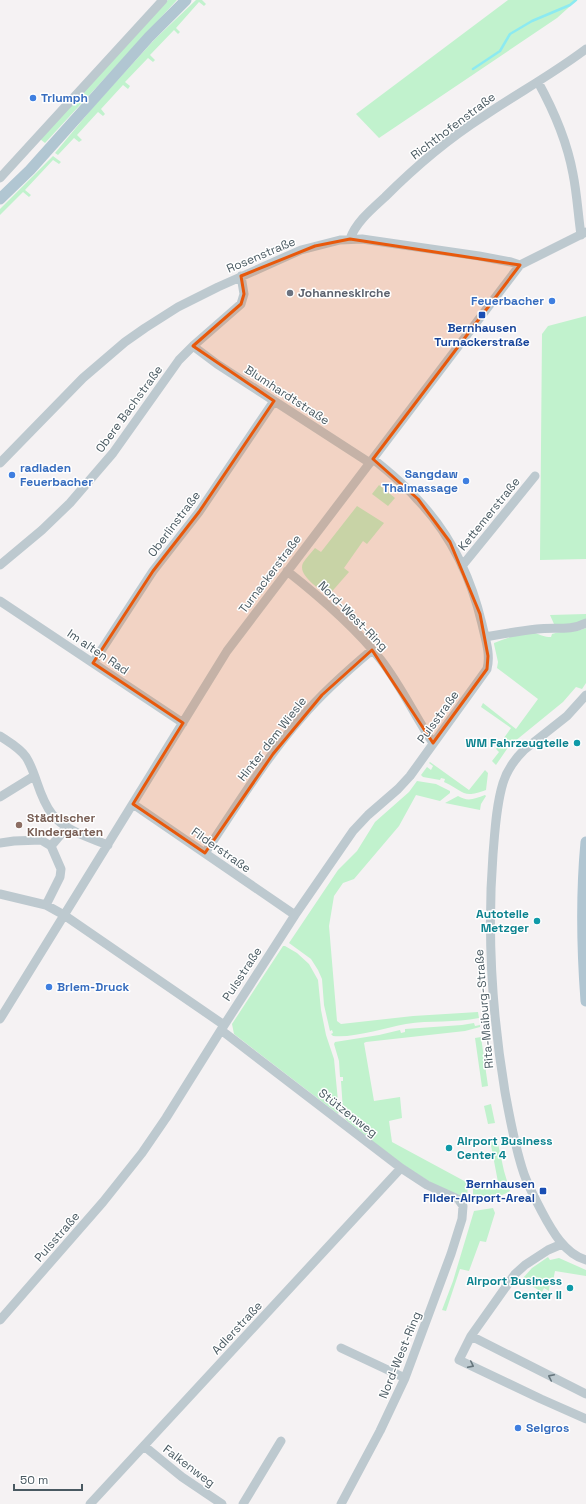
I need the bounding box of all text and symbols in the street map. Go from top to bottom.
street label: Richthofenstraße [407,89,499,163]
place label: Triumph [41,90,88,106]
marker: Triumph [28,93,38,103]
street label: Rosenstraße [224,233,298,277]
place label: Johanneskirche [298,285,390,301]
marker: Johanneskirche [285,288,295,298]
place label: Feuerbacher [471,293,544,309]
marker: Feuerbacher [547,296,557,306]
marker: Bernhausen Turnackerstraße [477,310,487,320]
place label: Bernhausen Turnackerstraße [434,320,530,350]
street label: Obere Bachstraße [92,362,166,456]
street label: Blumhardtstraße [242,362,332,428]
place label: radladen Feuerbacher [20,460,93,490]
place label: Sangdaw Thaimassage [382,466,458,496]
marker: radladen Feuerbacher [7,470,17,480]
street label: Kettemerstraße [454,474,524,554]
marker: Sangdaw Thaimassage [461,476,471,486]
street label: Oberlinstraße [144,488,204,560]
street label: Turnackerstraße [235,531,305,617]
street label: Nord-West-Ring [315,578,391,654]
street label: Im alten Rad [64,625,132,679]
street label: Pulsstraße [413,687,463,747]
street label: Hinter dem Wiesle [234,693,310,785]
place label: WM Fahrzeugteile [466,735,569,751]
marker: WM Fahrzeugteile [572,738,582,748]
place label: Städtischer Kindergarten [27,810,103,840]
marker: Städtischer Kindergarten [14,820,24,830]
street label: Filderstraße [188,824,254,876]
place label: Autoteile Metzger [476,906,529,936]
marker: Autoteile Metzger [532,916,542,926]
street label: Pulsstraße [219,944,265,1004]
street label: Rita-Maiburg-Straße [471,949,497,1069]
place label: Briem-Druck [57,979,129,995]
marker: Briem-Druck [44,982,54,992]
street label: Stützenweg [315,1085,381,1141]
place label: Airport Business Center 4 [457,1133,553,1163]
marker: Airport Business Center 4 [444,1143,454,1153]
place label: Bernhausen Filder-Airport-Areal [423,1176,535,1206]
marker: Bernhausen Filder-Airport-Areal [538,1186,548,1196]
street label: Pulsstraße [31,1209,83,1265]
place label: Airport Business Center II [466,1273,562,1303]
marker: Airport Business Center II [565,1283,575,1293]
street label: Adlerstraße [208,1298,266,1358]
street label: Nord-West-Ring [375,1309,425,1401]
one-way arrow [467,1360,474,1368]
one-way arrow [548,1374,555,1382]
place label: Selgros [526,1420,569,1436]
marker: Selgros [513,1423,523,1433]
street label: Falkenweg [160,1441,218,1491]
scale bar [14,1466,82,1492]
text: 50 m [20,1472,48,1488]

